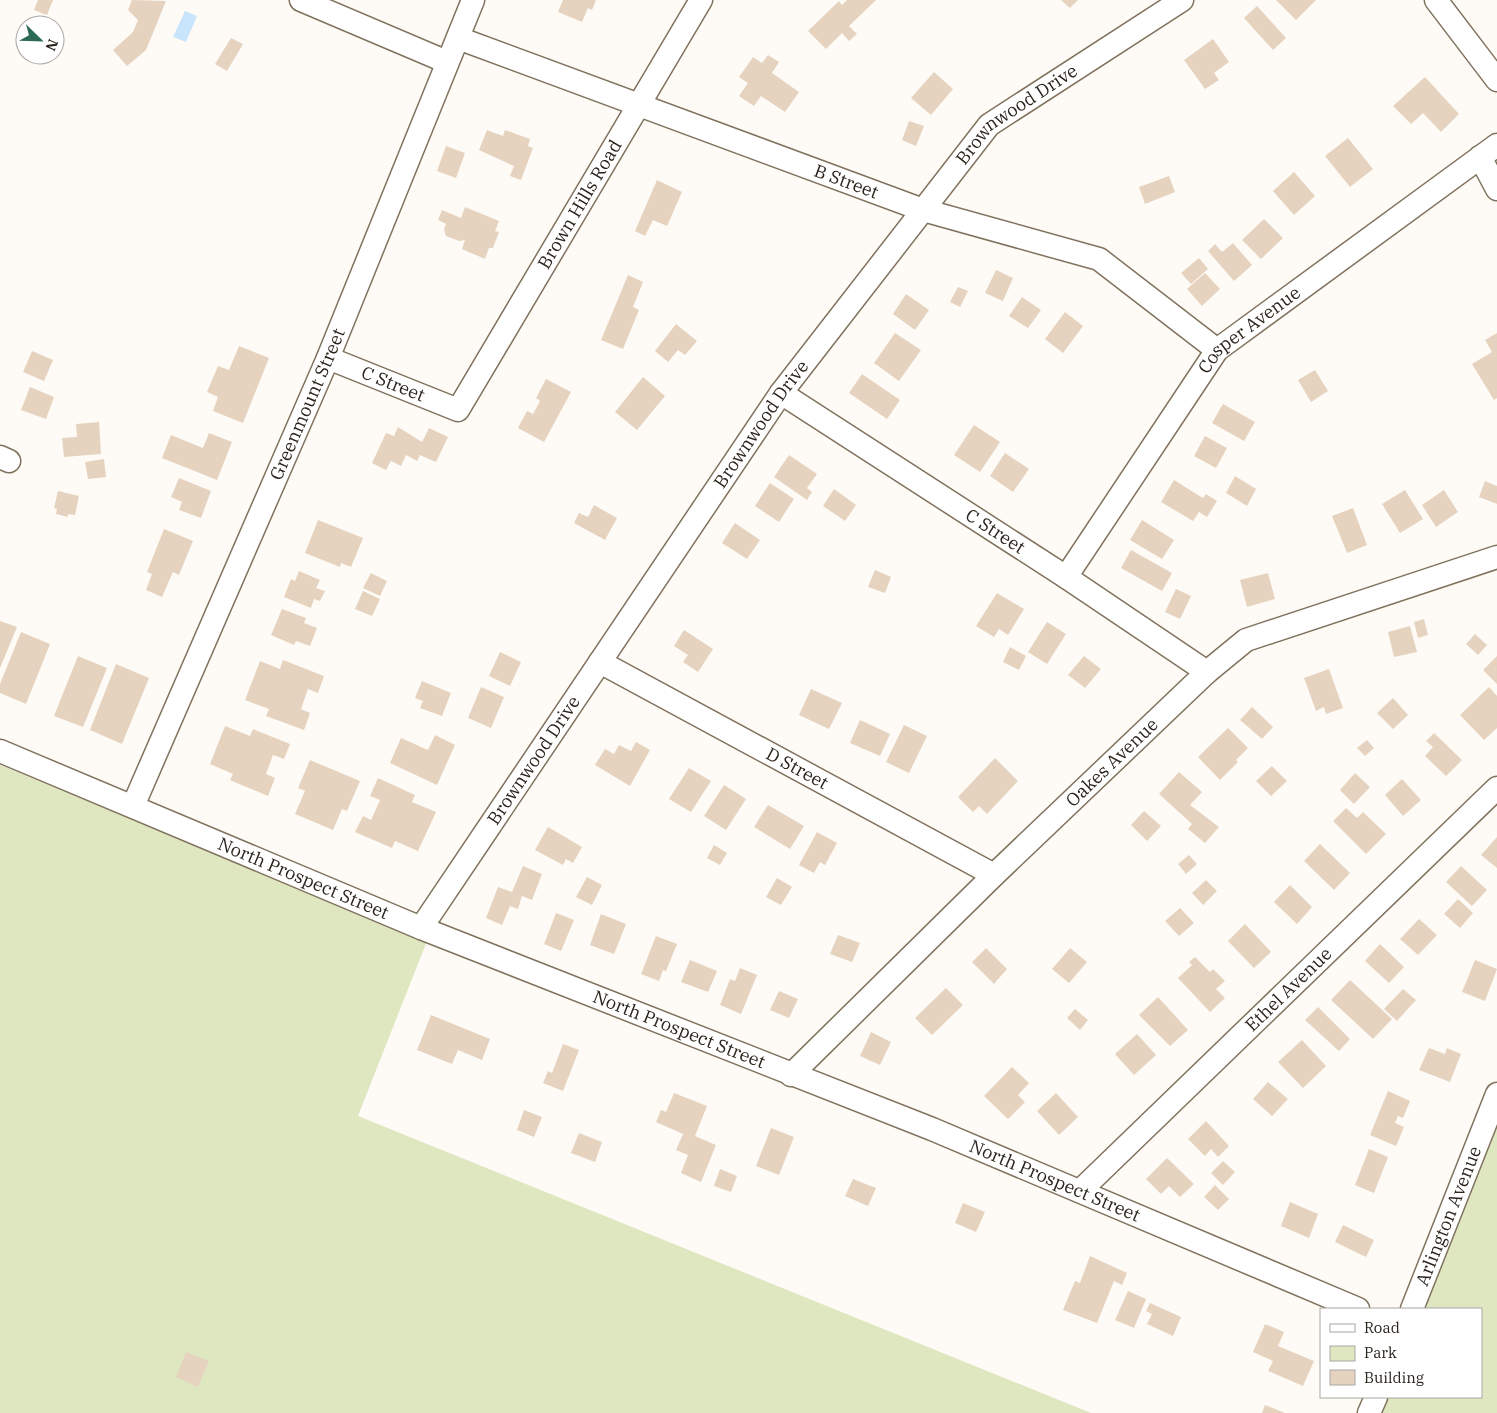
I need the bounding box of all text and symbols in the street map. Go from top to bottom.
north arrow [15,15,65,65]
text: N [42,36,62,54]
street label: Brownwood Drive [950,59,1082,169]
street label: Brown Hills Road [532,135,627,273]
street label: B Street [811,159,882,204]
street label: Cosper Avenue [1193,281,1305,378]
street label: Greenmount Street [264,325,350,483]
street label: Brownwood Drive [708,355,813,492]
street label: C Street [358,361,428,407]
street label: C Street [961,503,1030,559]
street label: Brownwood Drive [482,691,585,829]
street label: Oakes Avenue [1061,713,1163,812]
street label: D Street [762,742,832,794]
street label: North Prospect Street [215,832,392,924]
street label: Ethel Avenue [1240,942,1336,1036]
street label: North Prospect Street [590,985,769,1073]
street label: North Prospect Street [966,1134,1144,1227]
street label: Arlington Avenue [1410,1143,1486,1289]
legend [1320,1308,1482,1398]
text: Road [1364,1318,1400,1337]
text: Park [1364,1343,1397,1362]
text: Building [1364,1368,1424,1387]

